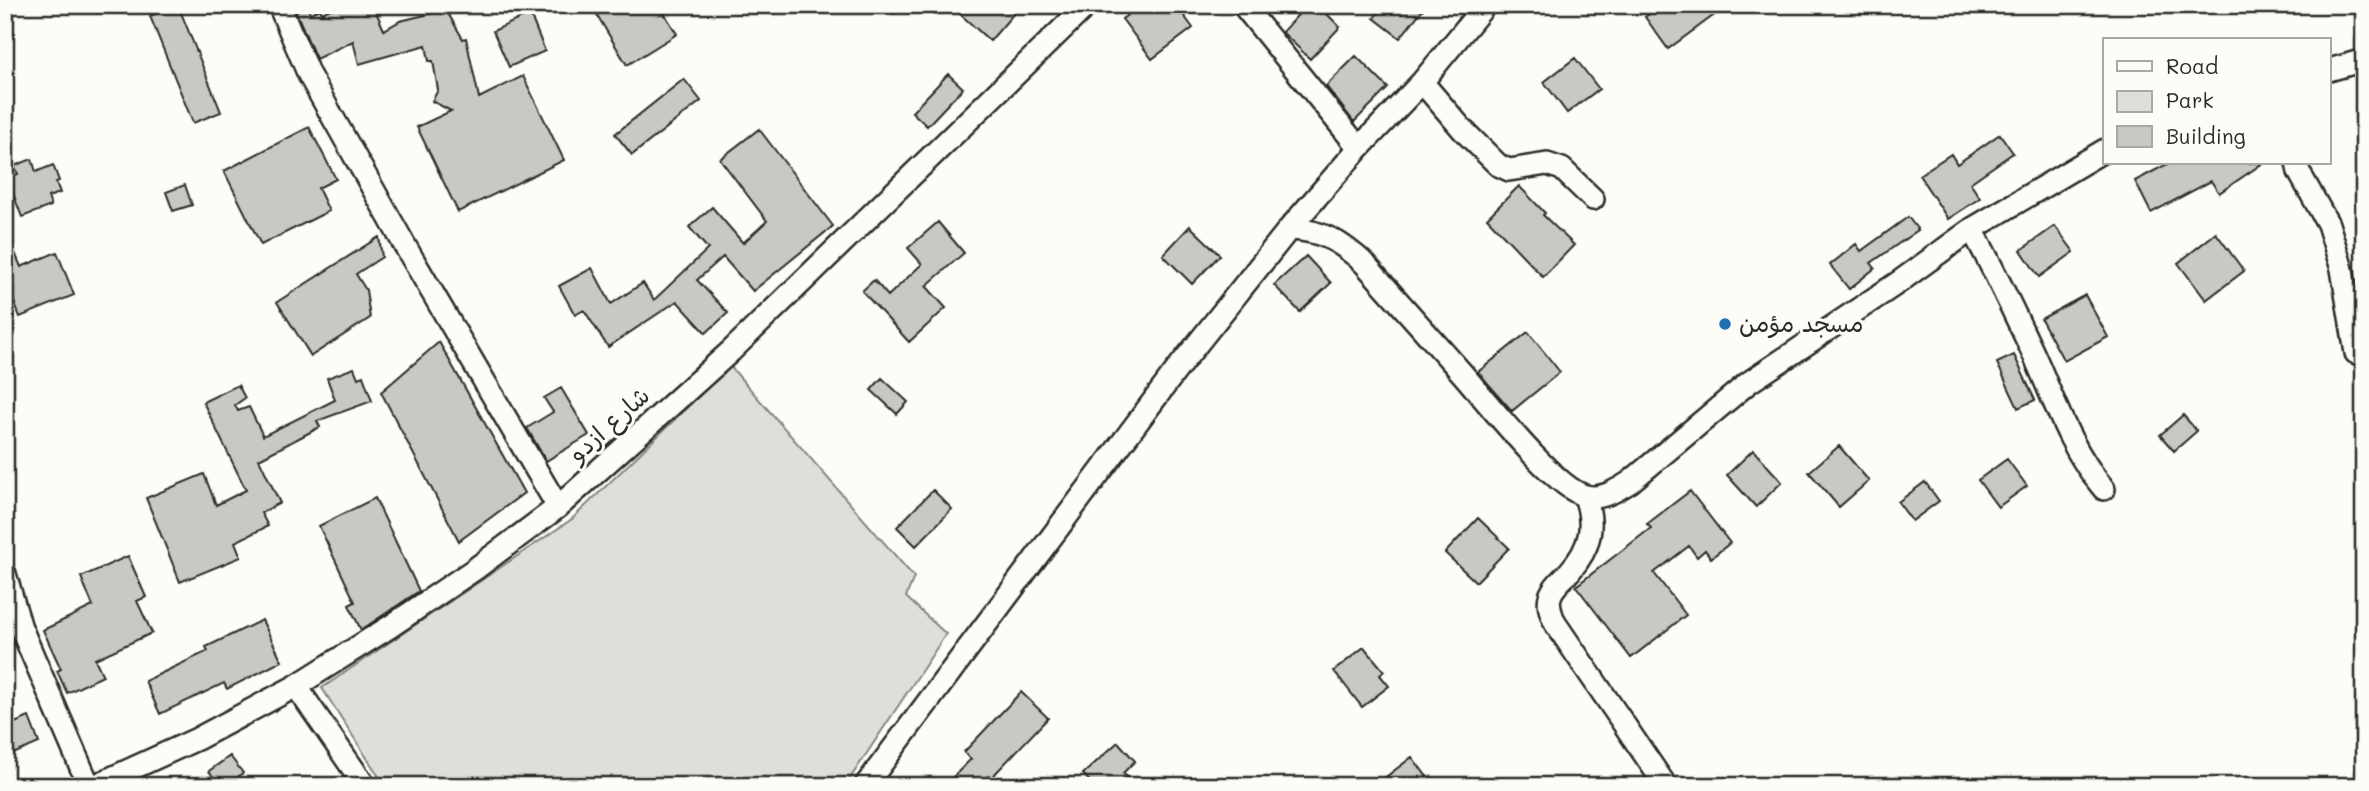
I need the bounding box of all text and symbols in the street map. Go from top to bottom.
legend [2103,38,2330,164]
text: Road [2166,52,2218,79]
text: Park [2166,86,2214,113]
text: Building [2166,122,2246,149]
place label: مسجد مؤمن [1739,307,1864,339]
marker: مسجد مؤمن [1717,316,1733,332]
street label: شارع ازدو [560,379,657,471]

